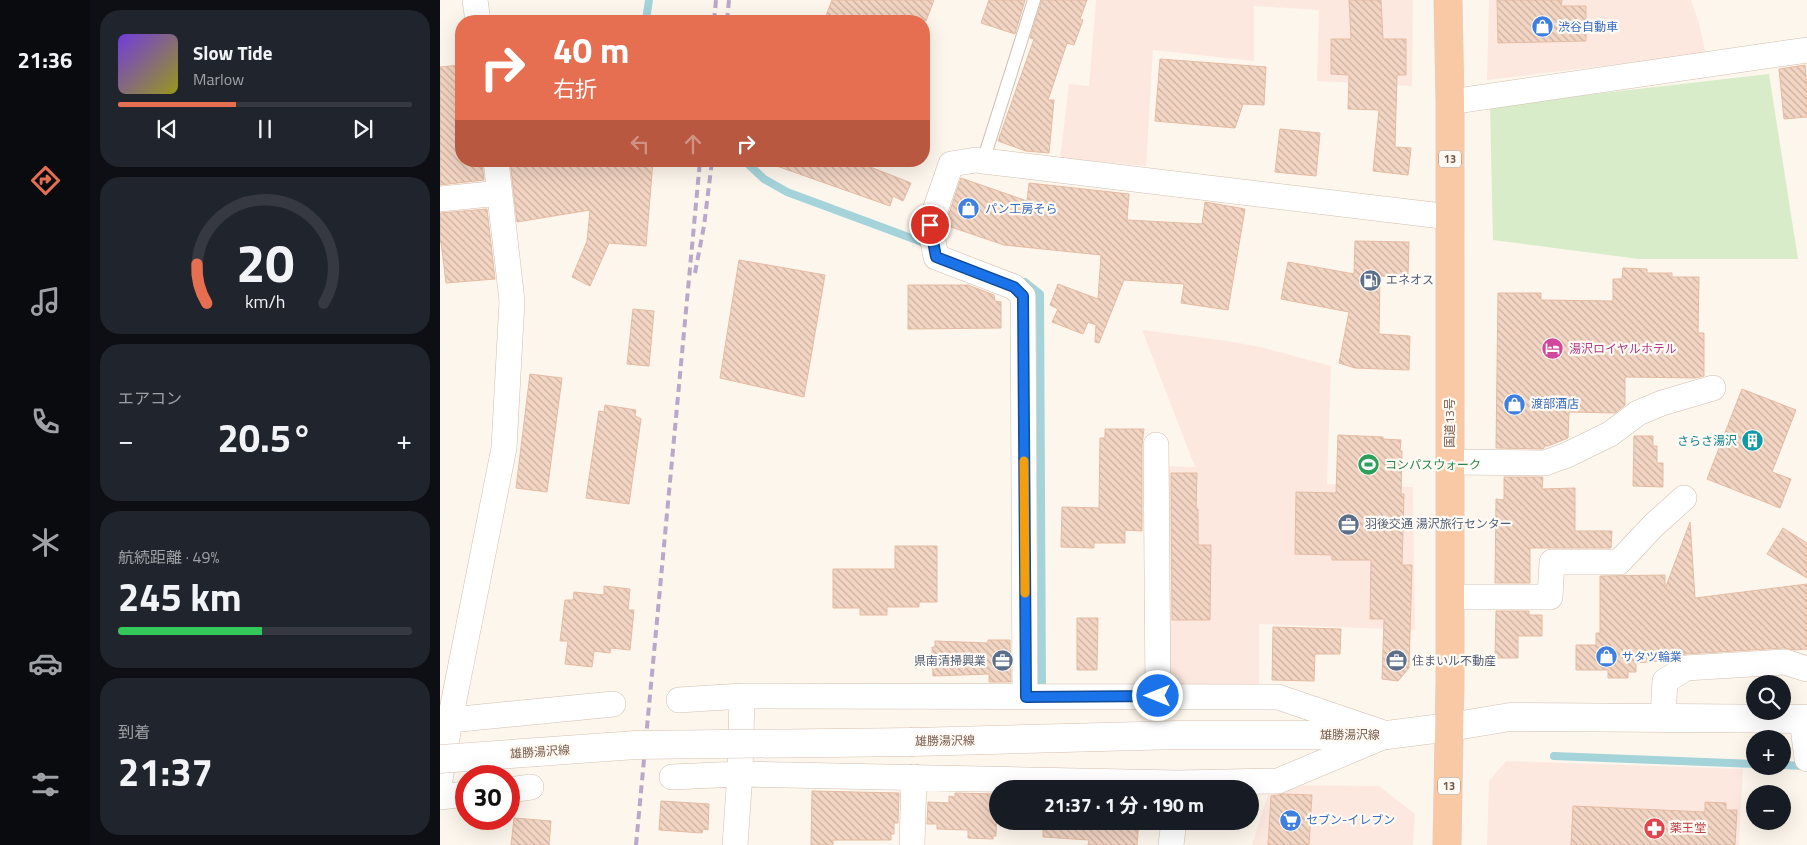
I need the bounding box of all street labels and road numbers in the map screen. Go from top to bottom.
road number: 13 [1439,150,1461,168]
street label: 国道13号 [1440,398,1459,448]
street label: 雄勝湯沢線 [1320,725,1380,744]
street label: 雄勝湯沢線 [915,730,975,751]
street label: 雄勝湯沢線 [509,740,571,763]
road number: 13 [1438,778,1460,794]

